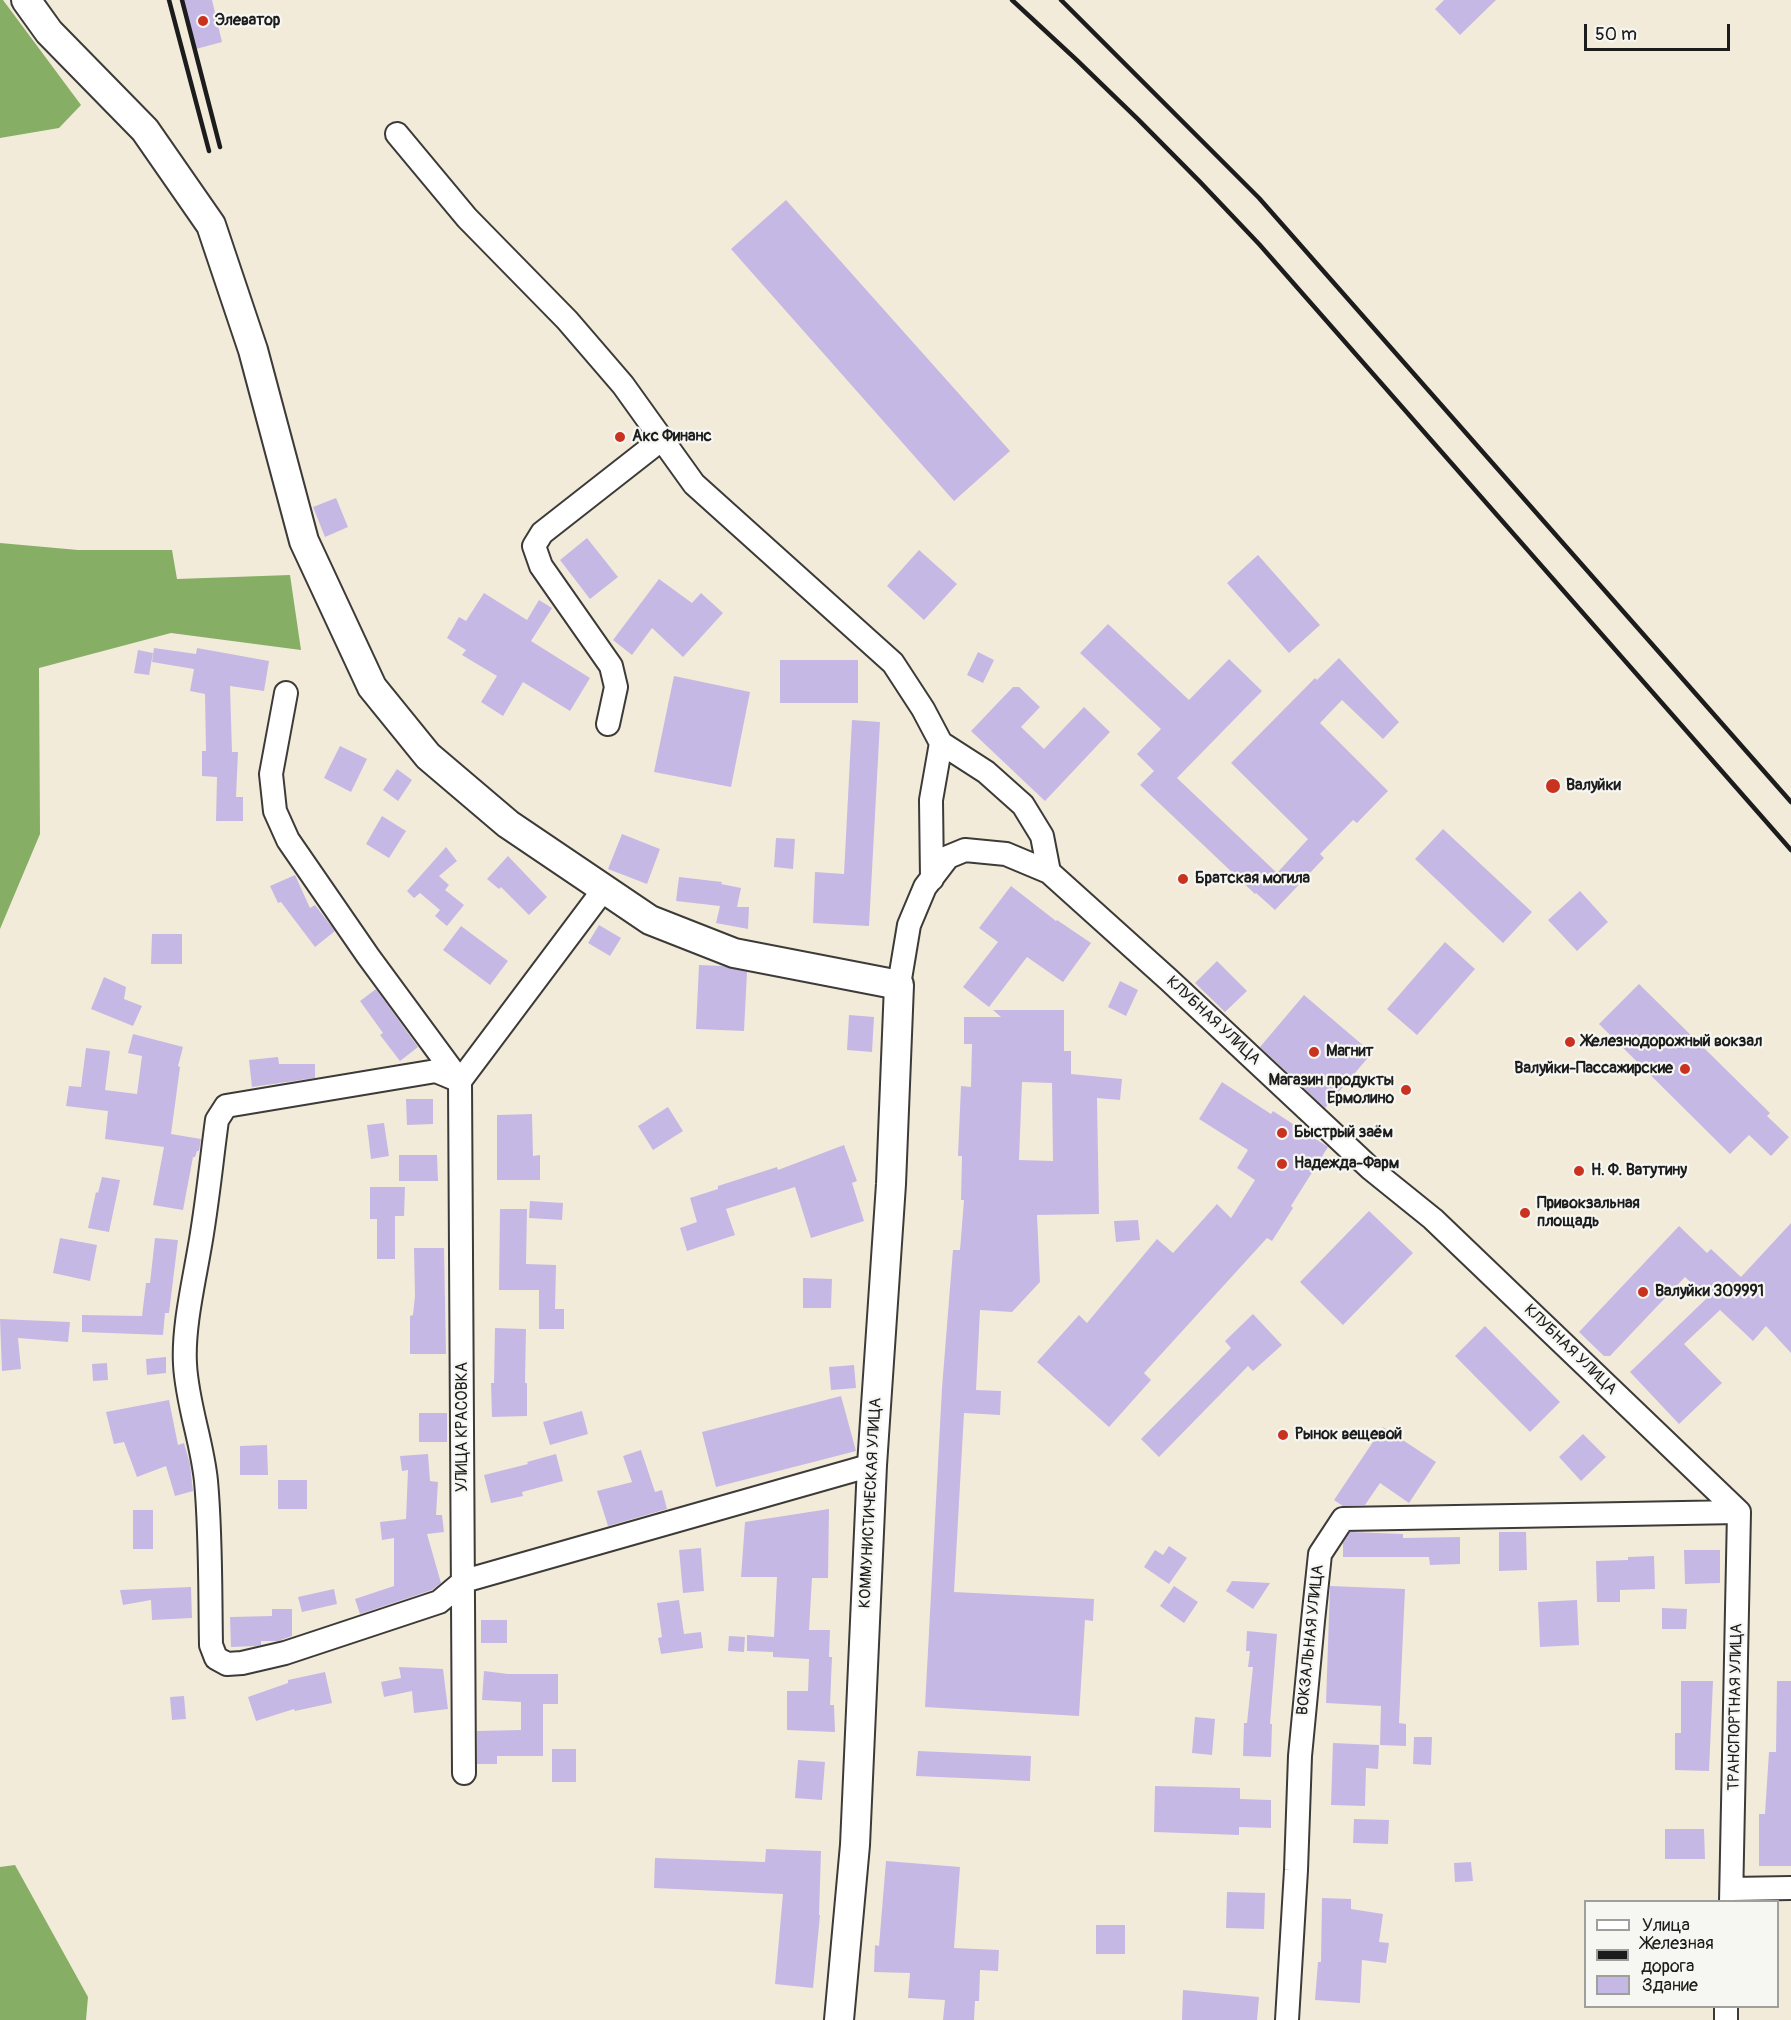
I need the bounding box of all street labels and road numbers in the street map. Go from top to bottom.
street label: КЛУБНАЯ УЛИЦА [1162,972,1264,1070]
street label: КЛУБНАЯ УЛИЦА [1520,1301,1620,1399]
street label: УЛИЦА КРАСОВКА [453,1362,473,1492]
street label: КОММУНИСТИЧЕСКАЯ УЛИЦА [856,1397,886,1609]
street label: ВОКЗАЛЬНАЯ УЛИЦА [1294,1564,1328,1716]
street label: ТРАНСПОРТНАЯ УЛИЦА [1725,1623,1747,1791]

